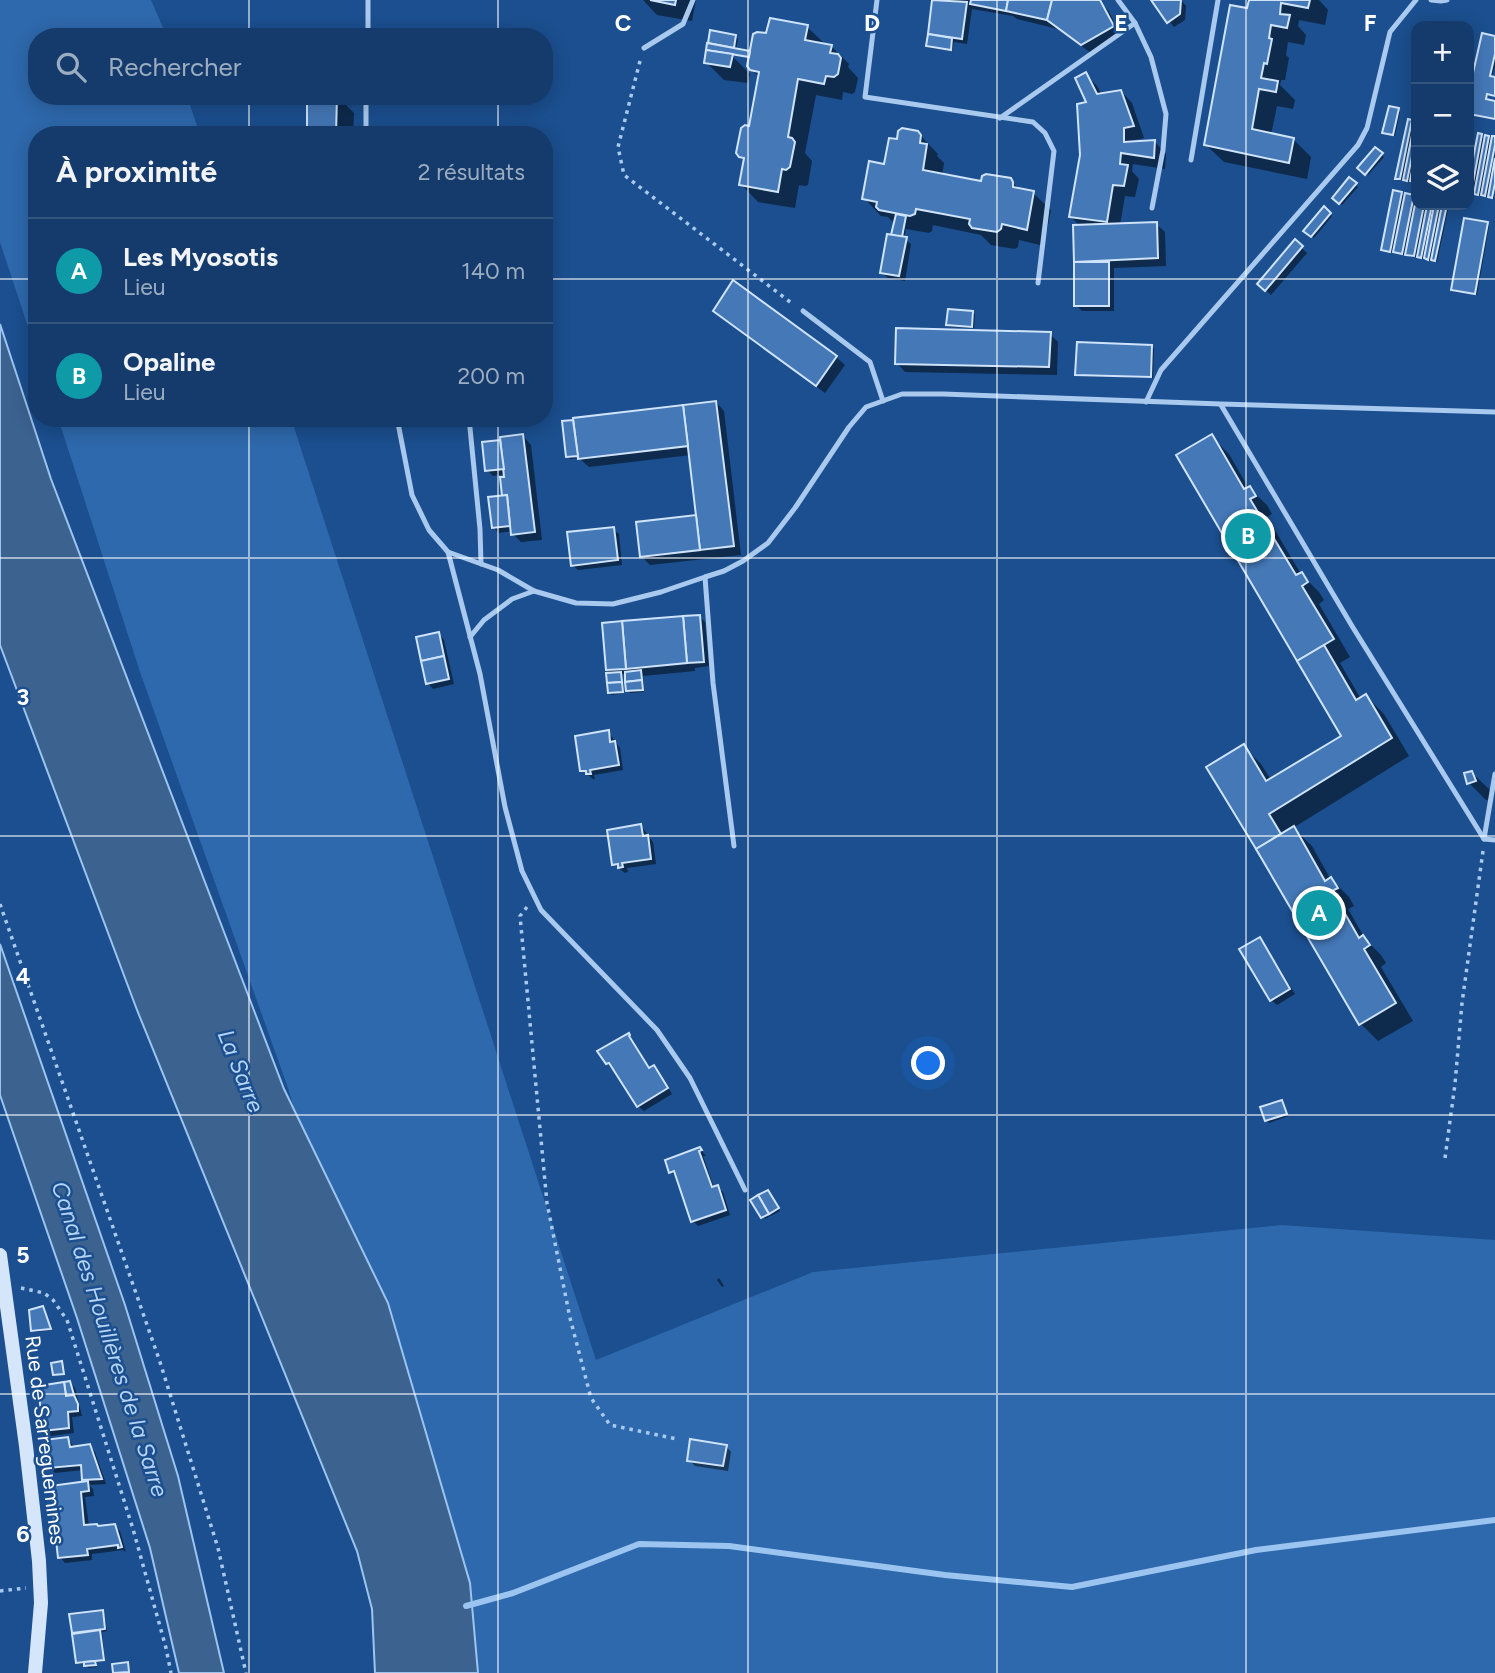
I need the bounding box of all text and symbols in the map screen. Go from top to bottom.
text: C [615,9,632,37]
text: D [864,9,880,37]
text: E [1114,9,1128,37]
text: F [1364,9,1377,37]
map controls [1411,21,1474,210]
button: + [1411,21,1474,84]
search box [28,28,553,105]
icon: search [52,48,90,86]
text: Rechercher [108,51,242,83]
button: − [1411,84,1474,147]
button: layers [1411,147,1474,210]
text: À proximité [56,153,217,190]
text: 2 résultats [418,158,525,186]
text: Les Myosotis [123,241,278,273]
text: A [71,257,87,285]
text: 140 m [461,257,525,285]
text: Lieu [123,273,166,301]
text: Opaline [123,346,215,378]
text: B [72,362,86,390]
text: 200 m [457,362,525,390]
text: Lieu [123,378,166,406]
pin: B [1225,510,1271,562]
text: 3 [17,683,29,711]
pin: A [1296,887,1342,939]
text: 4 [16,962,30,990]
water label: La Sarre [212,1025,270,1117]
your location [911,1046,945,1080]
water label: Canal des Houillères de la Sarre [46,1178,174,1501]
text: 5 [16,1241,30,1269]
street label: Rue de Sarreguemines [20,1334,71,1546]
text: 6 [16,1520,30,1548]

